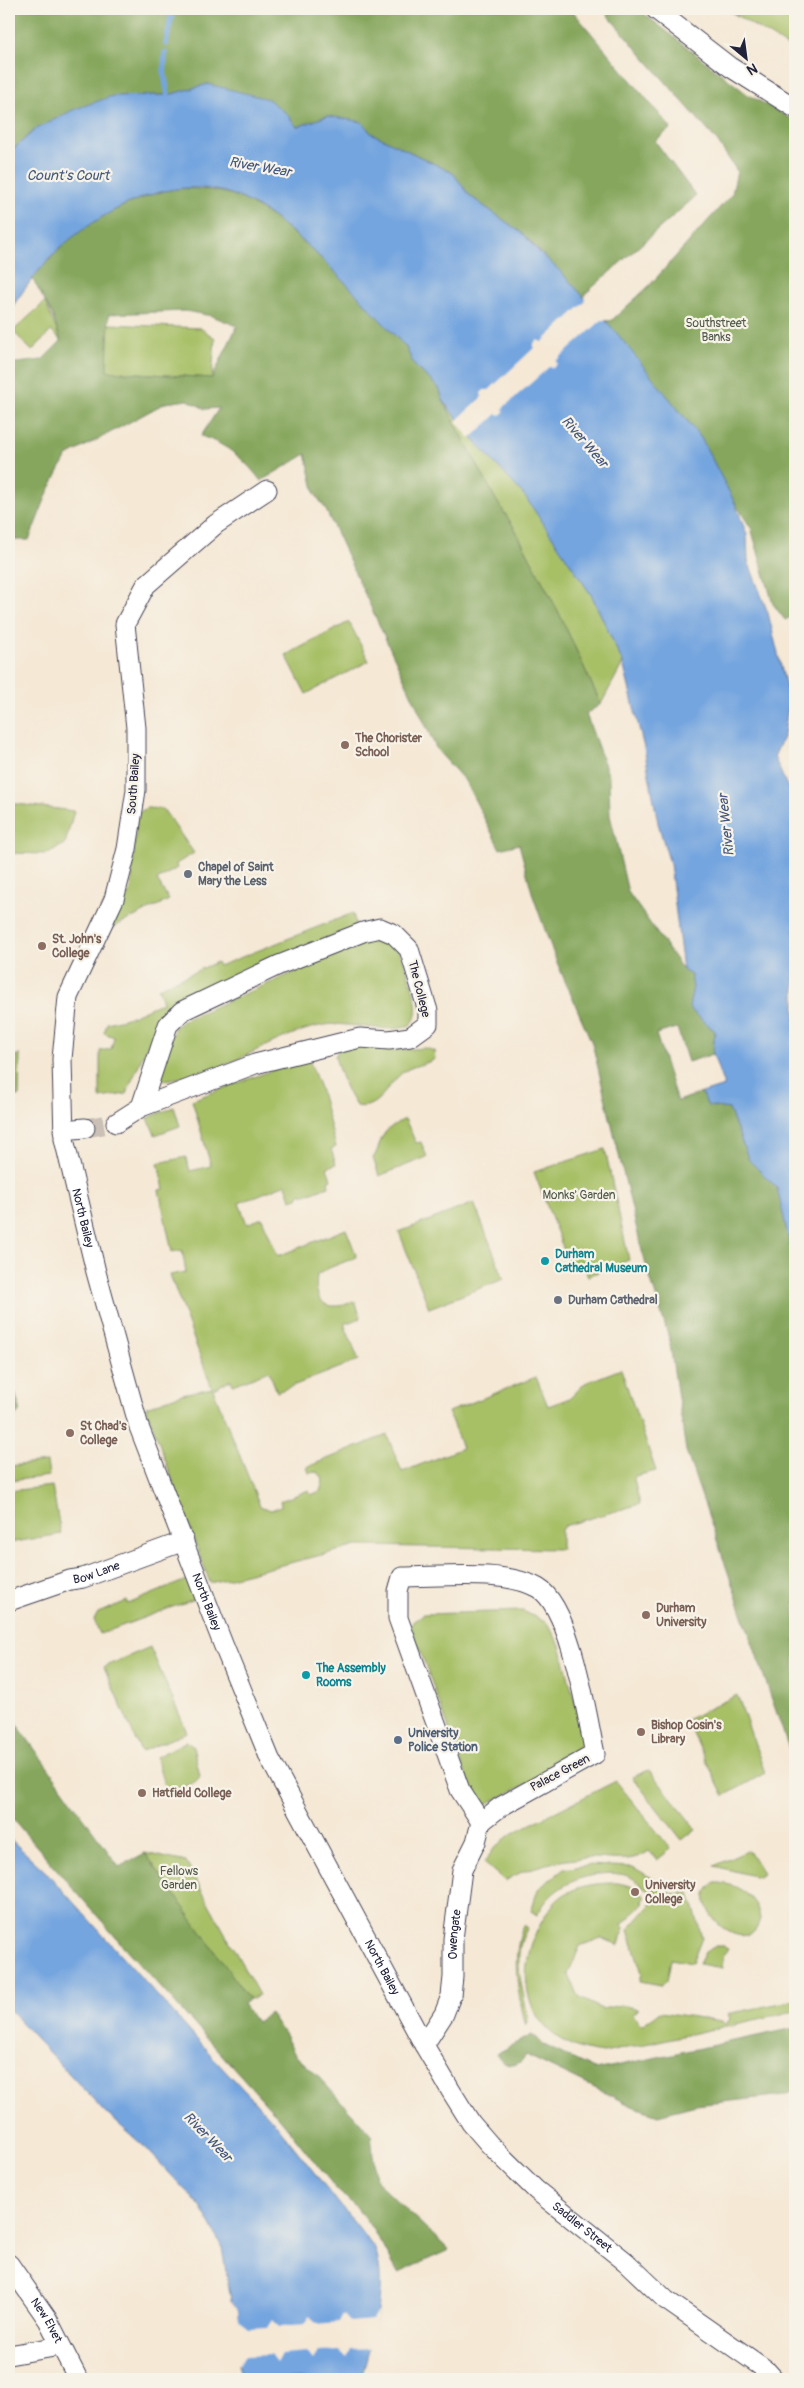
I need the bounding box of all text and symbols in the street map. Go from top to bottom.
north arrow [722,32,772,82]
text: N [744,59,760,79]
water label: River Wear [228,153,294,181]
water label: Count's Court [27,167,111,184]
park label: Southstreet Banks [686,316,747,345]
water label: River Wear [558,413,613,473]
place label: The Chorister School [354,731,423,760]
marker: The Chorister School [339,739,351,751]
street label: South Bailey [124,753,144,815]
water label: River Wear [714,791,738,857]
place label: Chapel of Saint Mary the Less [198,860,275,889]
marker: Chapel of Saint Mary the Less [182,868,194,880]
place label: St. John's College [52,932,102,961]
marker: St. John's College [36,940,48,952]
street label: The College [405,959,433,1019]
street label: North Bailey [69,1187,97,1249]
park label: Monks' Garden [542,1188,616,1203]
place label: Durham Cathedral Museum [555,1247,648,1276]
marker: Durham Cathedral Museum [539,1255,551,1267]
place label: Durham Cathedral [568,1293,658,1308]
marker: Durham Cathedral [552,1294,564,1306]
place label: St Chad's College [80,1419,127,1448]
marker: St Chad's College [64,1427,76,1439]
street label: Bow Lane [72,1558,122,1587]
street label: North Bailey [189,1571,225,1633]
place label: Durham University [656,1601,707,1630]
marker: Durham University [640,1609,652,1621]
place label: The Assembly Rooms [315,1661,387,1690]
marker: The Assembly Rooms [300,1669,312,1681]
place label: Bishop Cosin's Library [651,1718,722,1747]
place label: University Police Station [408,1726,478,1755]
marker: Bishop Cosin's Library [635,1726,647,1738]
marker: University Police Station [392,1734,404,1746]
street label: Palace Green [528,1751,592,1795]
place label: Hatfield College [152,1786,232,1801]
marker: Hatfield College [136,1787,148,1799]
park label: Fellows Garden [160,1864,199,1893]
place label: University College [645,1878,696,1907]
marker: University College [629,1886,641,1898]
street label: Owengate [446,1908,464,1959]
street label: North Bailey [361,1937,403,1997]
water label: River Wear [180,2109,237,2167]
street label: Saddler Street [549,2198,615,2256]
street label: New Elvet [27,2295,66,2346]

